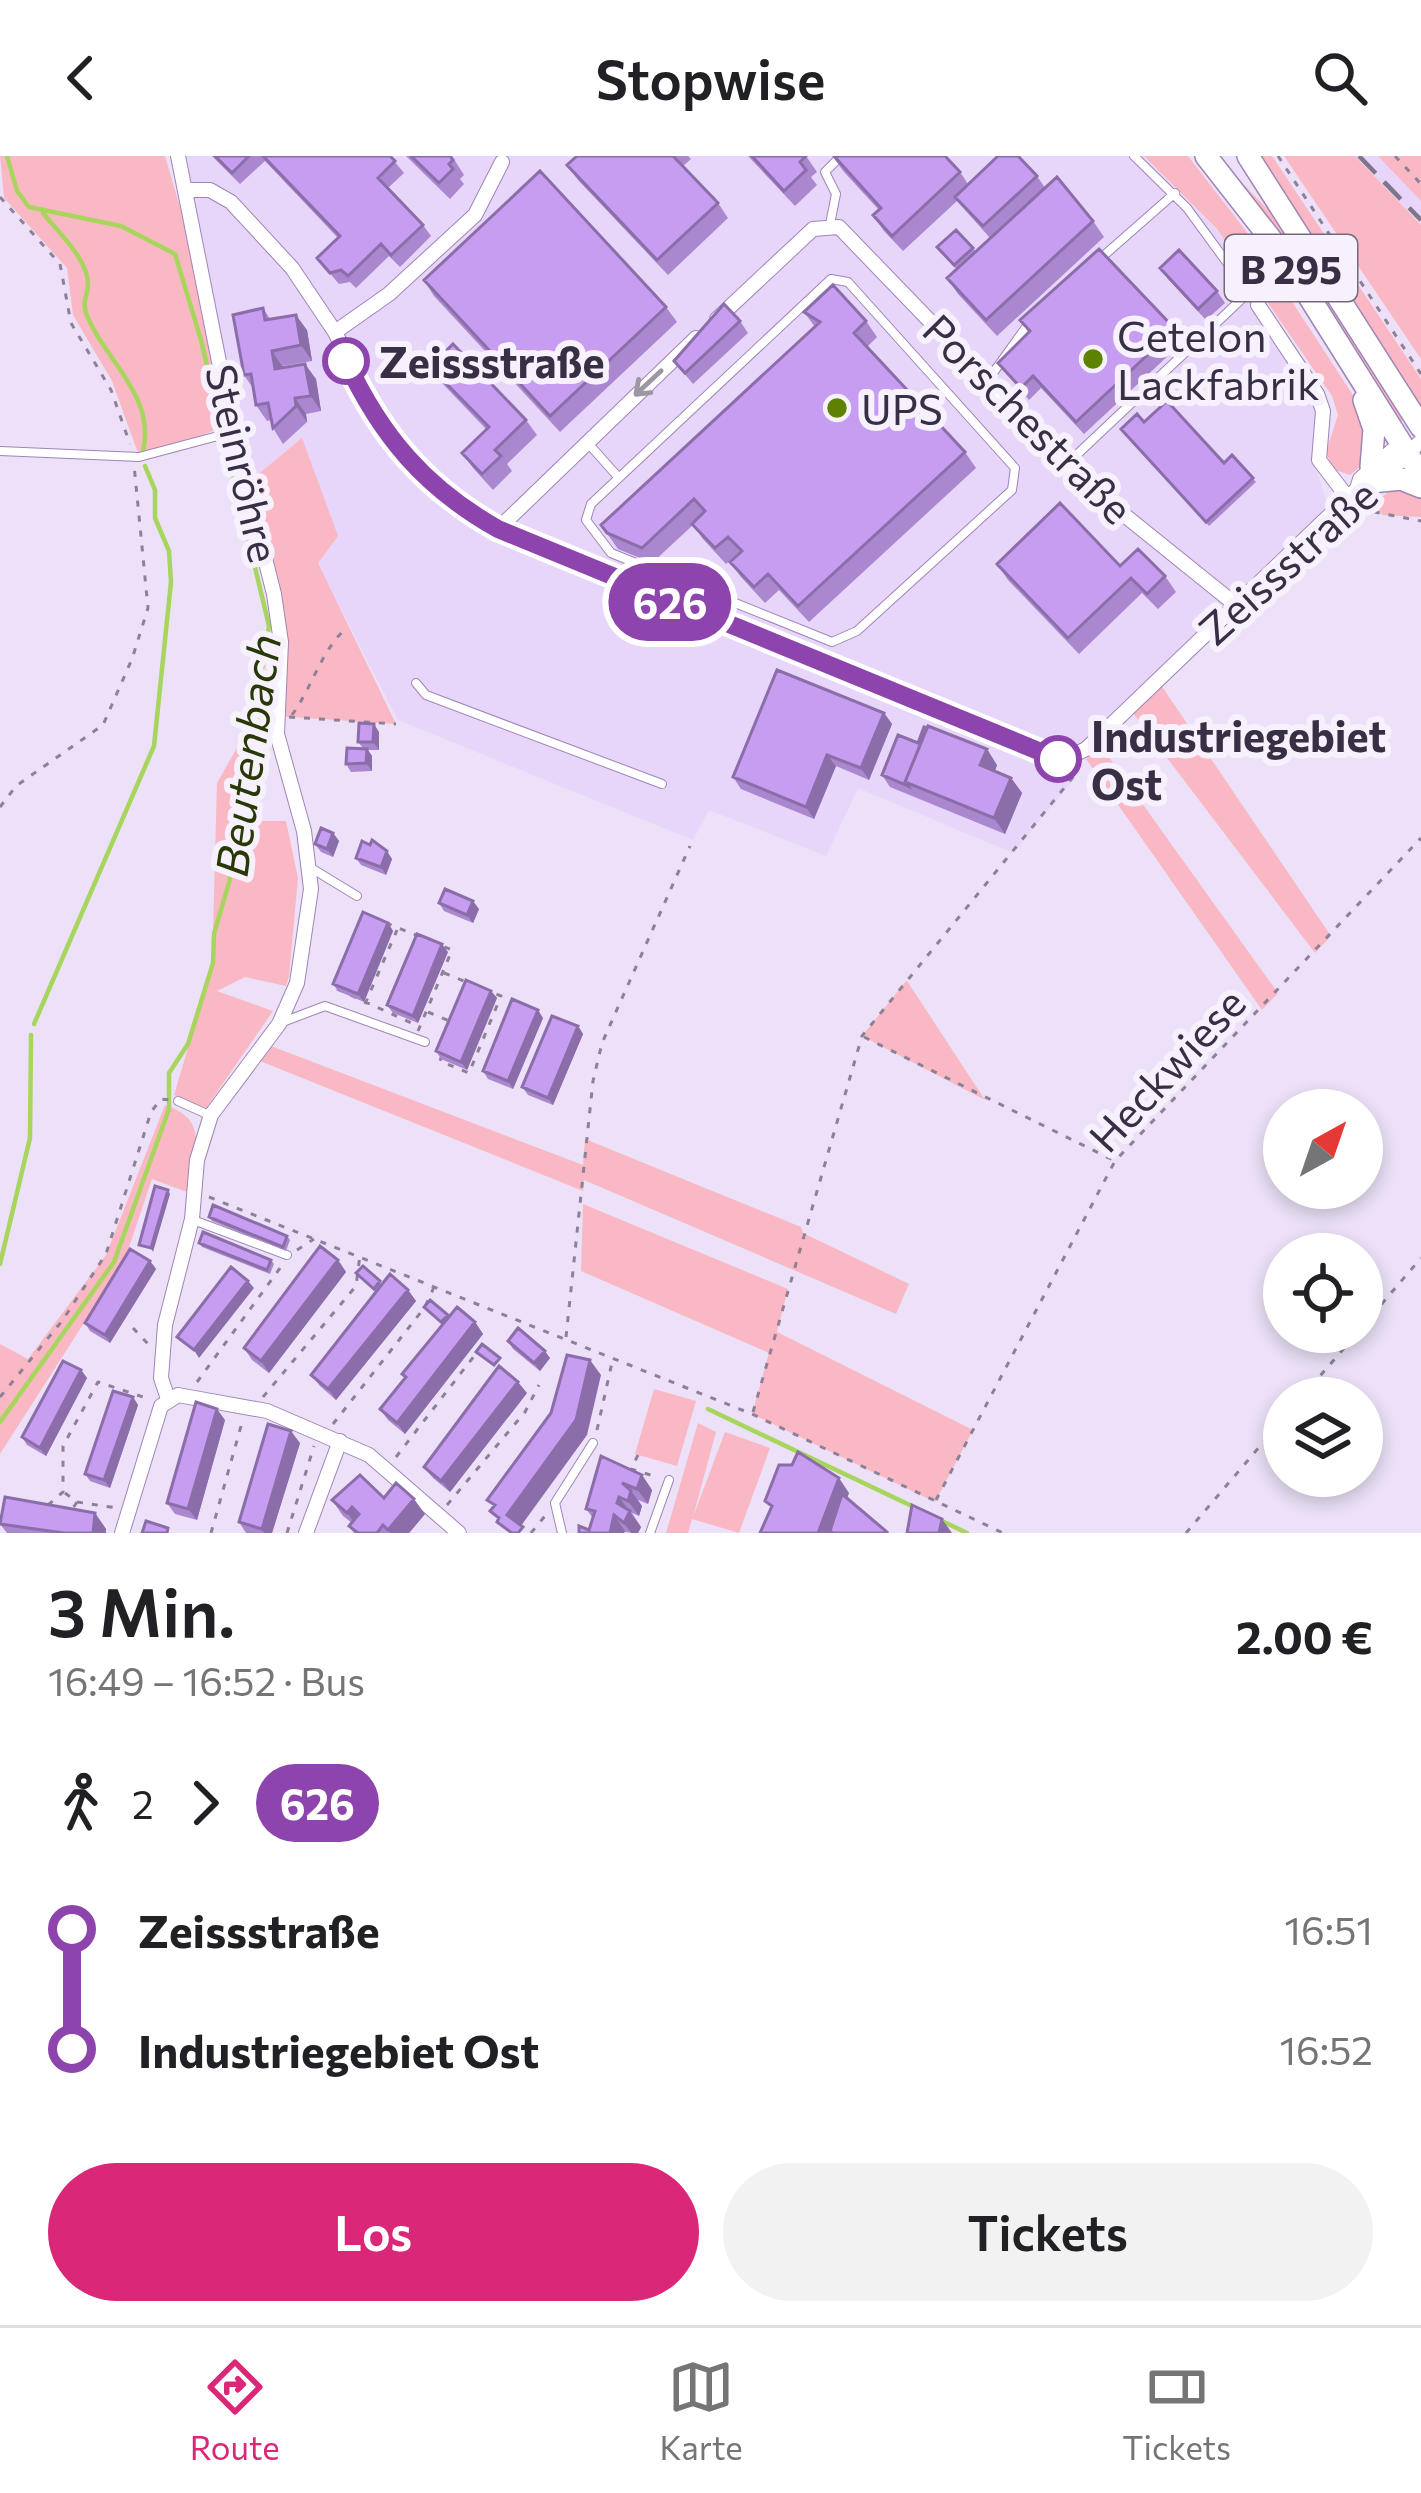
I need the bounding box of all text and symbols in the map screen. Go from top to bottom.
icon: back [48,45,114,111]
text: Stopwise [596,45,825,111]
icon: search [1307,45,1373,111]
road number: B 295 [1225,235,1357,301]
street label: Porschestraße [913,302,1145,534]
place label: Cetelon Lackfabrik [1117,309,1320,409]
place label: Zeissstraße [379,335,605,387]
marker: Zeissstraße [324,339,368,383]
marker: Cetelon Lackfabrik [1080,346,1106,372]
street label: Steinröhre [196,359,292,567]
one-way arrow [634,369,664,396]
place label: UPS [861,382,943,434]
marker: UPS [824,395,850,421]
street label: Zeissstraße [1187,468,1387,654]
line badge: 626 [601,563,739,641]
text: 626 [632,576,708,628]
water label: Beutenbach [202,630,290,880]
place label: Industriegebiet Ost [1091,709,1386,809]
marker: Industriegebiet Ost [1036,737,1080,781]
street label: Heckwiese [1077,976,1255,1162]
north arrow [1263,1089,1383,1209]
map controls [1263,1089,1383,1497]
button: locate [1263,1233,1383,1353]
button: layers [1263,1377,1383,1497]
text: 3 Min. [48,1570,235,1651]
text: 2.00 € [1236,1608,1373,1663]
text: 16:49 – 16:52 · Bus [48,1656,365,1704]
icon: walk [48,1770,114,1836]
icon: forward [172,1770,238,1836]
text: 626 [280,1777,355,1829]
text: 2 [132,1779,154,1827]
text: Zeissstraße [138,1902,380,1957]
text: 16:51 [1284,1905,1373,1953]
text: Industriegebiet Ost [138,2022,539,2077]
text: 16:52 [1279,2025,1373,2073]
button: Los [48,2163,699,2301]
button: Tickets [723,2163,1373,2301]
tab: Route [190,2354,280,2467]
tab: Karte [659,2354,743,2467]
tab: Tickets [1122,2354,1231,2467]

